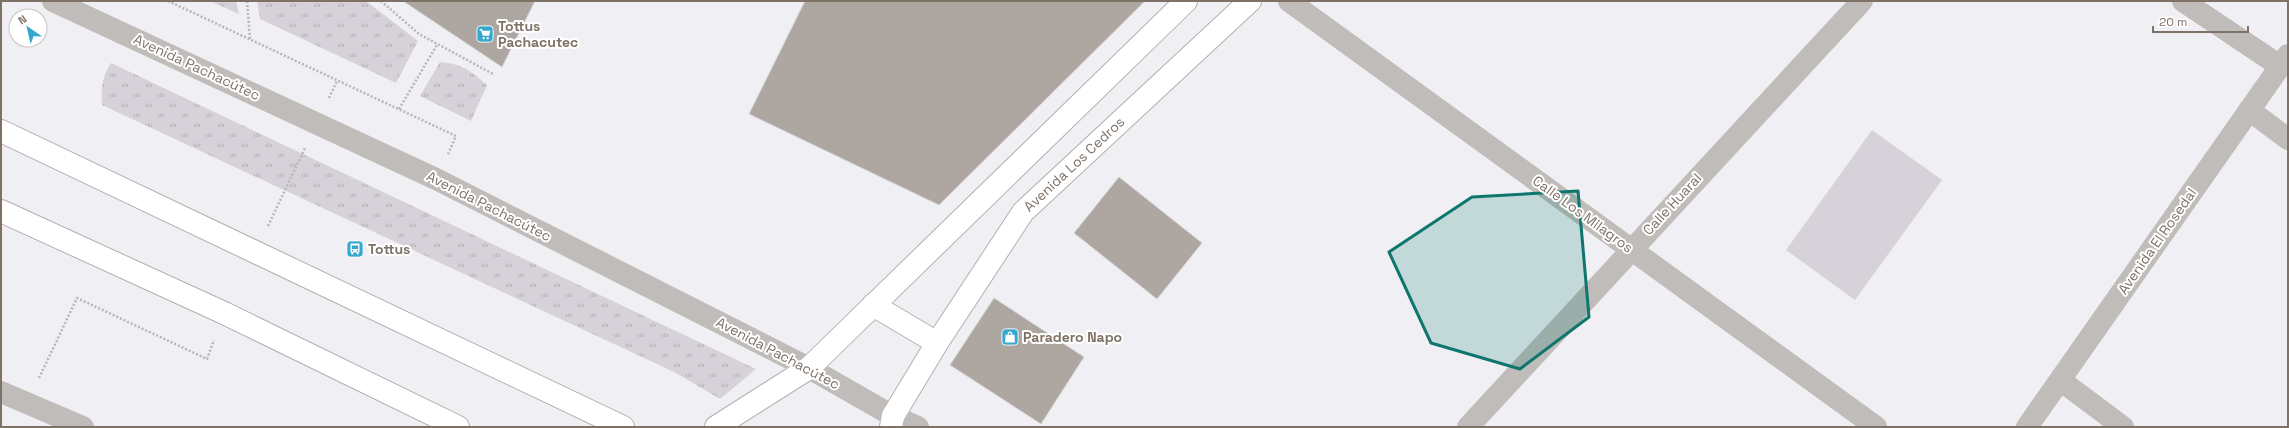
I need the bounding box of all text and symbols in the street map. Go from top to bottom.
north arrow [8,8,48,48]
scale bar [2153,8,2248,34]
text: N [15,12,29,28]
text: 20 m [2159,14,2187,30]
place label: Tottus Pachacutec [498,17,578,51]
supermarket icon: Tottus Pachacutec [475,24,495,44]
street label: Avenida Pachacútec [131,30,263,104]
street label: Avenida Los Cedros [1020,113,1128,215]
street label: Avenida Pachacútec [424,167,554,245]
street label: Calle Huaral [1639,169,1705,239]
street label: Calle Los Milagros [1529,171,1637,257]
street label: Avenida El Rosedal [2114,184,2200,298]
bus stop icon: Tottus [345,239,365,259]
place label: Tottus [368,240,410,258]
street label: Avenida Pachacútec [713,313,843,393]
shop icon: Paradero Napo [1000,327,1020,347]
place label: Paradero Napo [1023,328,1122,346]

